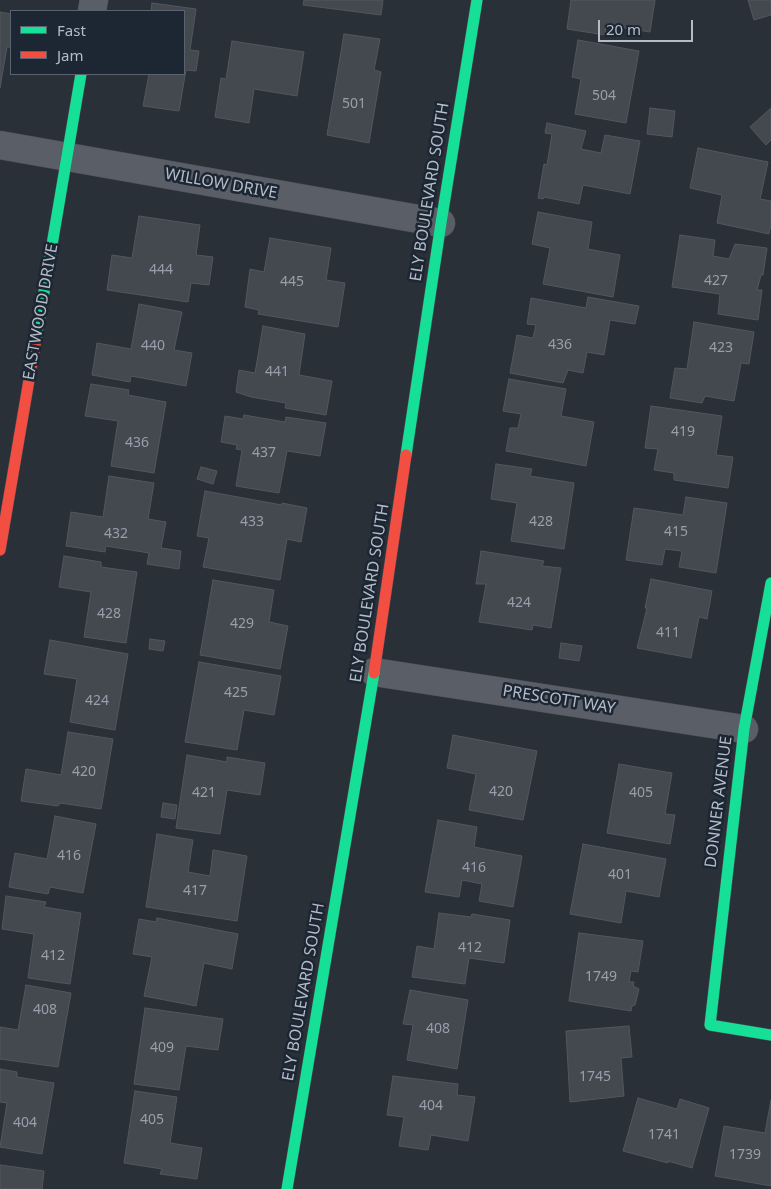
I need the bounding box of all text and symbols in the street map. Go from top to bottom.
legend [10,10,185,75]
scale bar [601,10,696,42]
text: 20 m [606,19,641,39]
text: Fast [57,20,86,40]
text: Jam [57,45,84,65]
house number: 504 [592,88,616,104]
house number: 501 [342,96,366,112]
street label: ELY BOULEVARD SOUTH [406,101,454,283]
street label: WILLOW DRIVE [163,165,279,203]
street label: EASTWOOD DRIVE [20,242,62,382]
house number: 444 [149,262,173,278]
house number: 427 [704,273,728,289]
house number: 445 [280,274,304,290]
house number: 436 [548,337,572,353]
house number: 440 [141,338,165,354]
house number: 423 [709,340,733,356]
house number: 441 [265,364,289,380]
house number: 419 [671,424,695,440]
house number: 436 [125,435,149,451]
house number: 437 [252,445,276,461]
street label: ELY BOULEVARD SOUTH [346,502,394,684]
house number: 433 [240,514,264,530]
house number: 428 [529,514,553,530]
house number: 415 [664,524,688,540]
house number: 432 [104,526,128,542]
house number: 424 [507,595,531,611]
house number: 428 [97,606,121,622]
house number: 429 [230,616,254,632]
house number: 411 [656,625,680,641]
street label: PRESCOTT WAY [501,682,617,718]
house number: 425 [224,685,248,701]
house number: 424 [85,693,109,709]
street label: DONNER AVENUE [701,735,737,869]
house number: 420 [72,764,96,780]
house number: 420 [489,784,513,800]
house number: 421 [192,785,216,801]
house number: 405 [629,785,653,801]
house number: 416 [57,848,81,864]
house number: 416 [462,860,486,876]
house number: 401 [608,867,632,883]
house number: 417 [183,883,207,899]
street label: ELY BOULEVARD SOUTH [279,901,329,1083]
house number: 412 [458,940,482,956]
house number: 412 [41,948,65,964]
house number: 1749 [585,969,617,985]
house number: 408 [33,1002,57,1018]
house number: 408 [426,1021,450,1037]
house number: 409 [150,1040,174,1056]
house number: 1745 [579,1069,611,1085]
house number: 404 [419,1098,443,1114]
house number: 405 [140,1112,164,1128]
house number: 404 [13,1115,37,1131]
house number: 1741 [648,1127,680,1143]
house number: 1739 [729,1147,761,1163]

